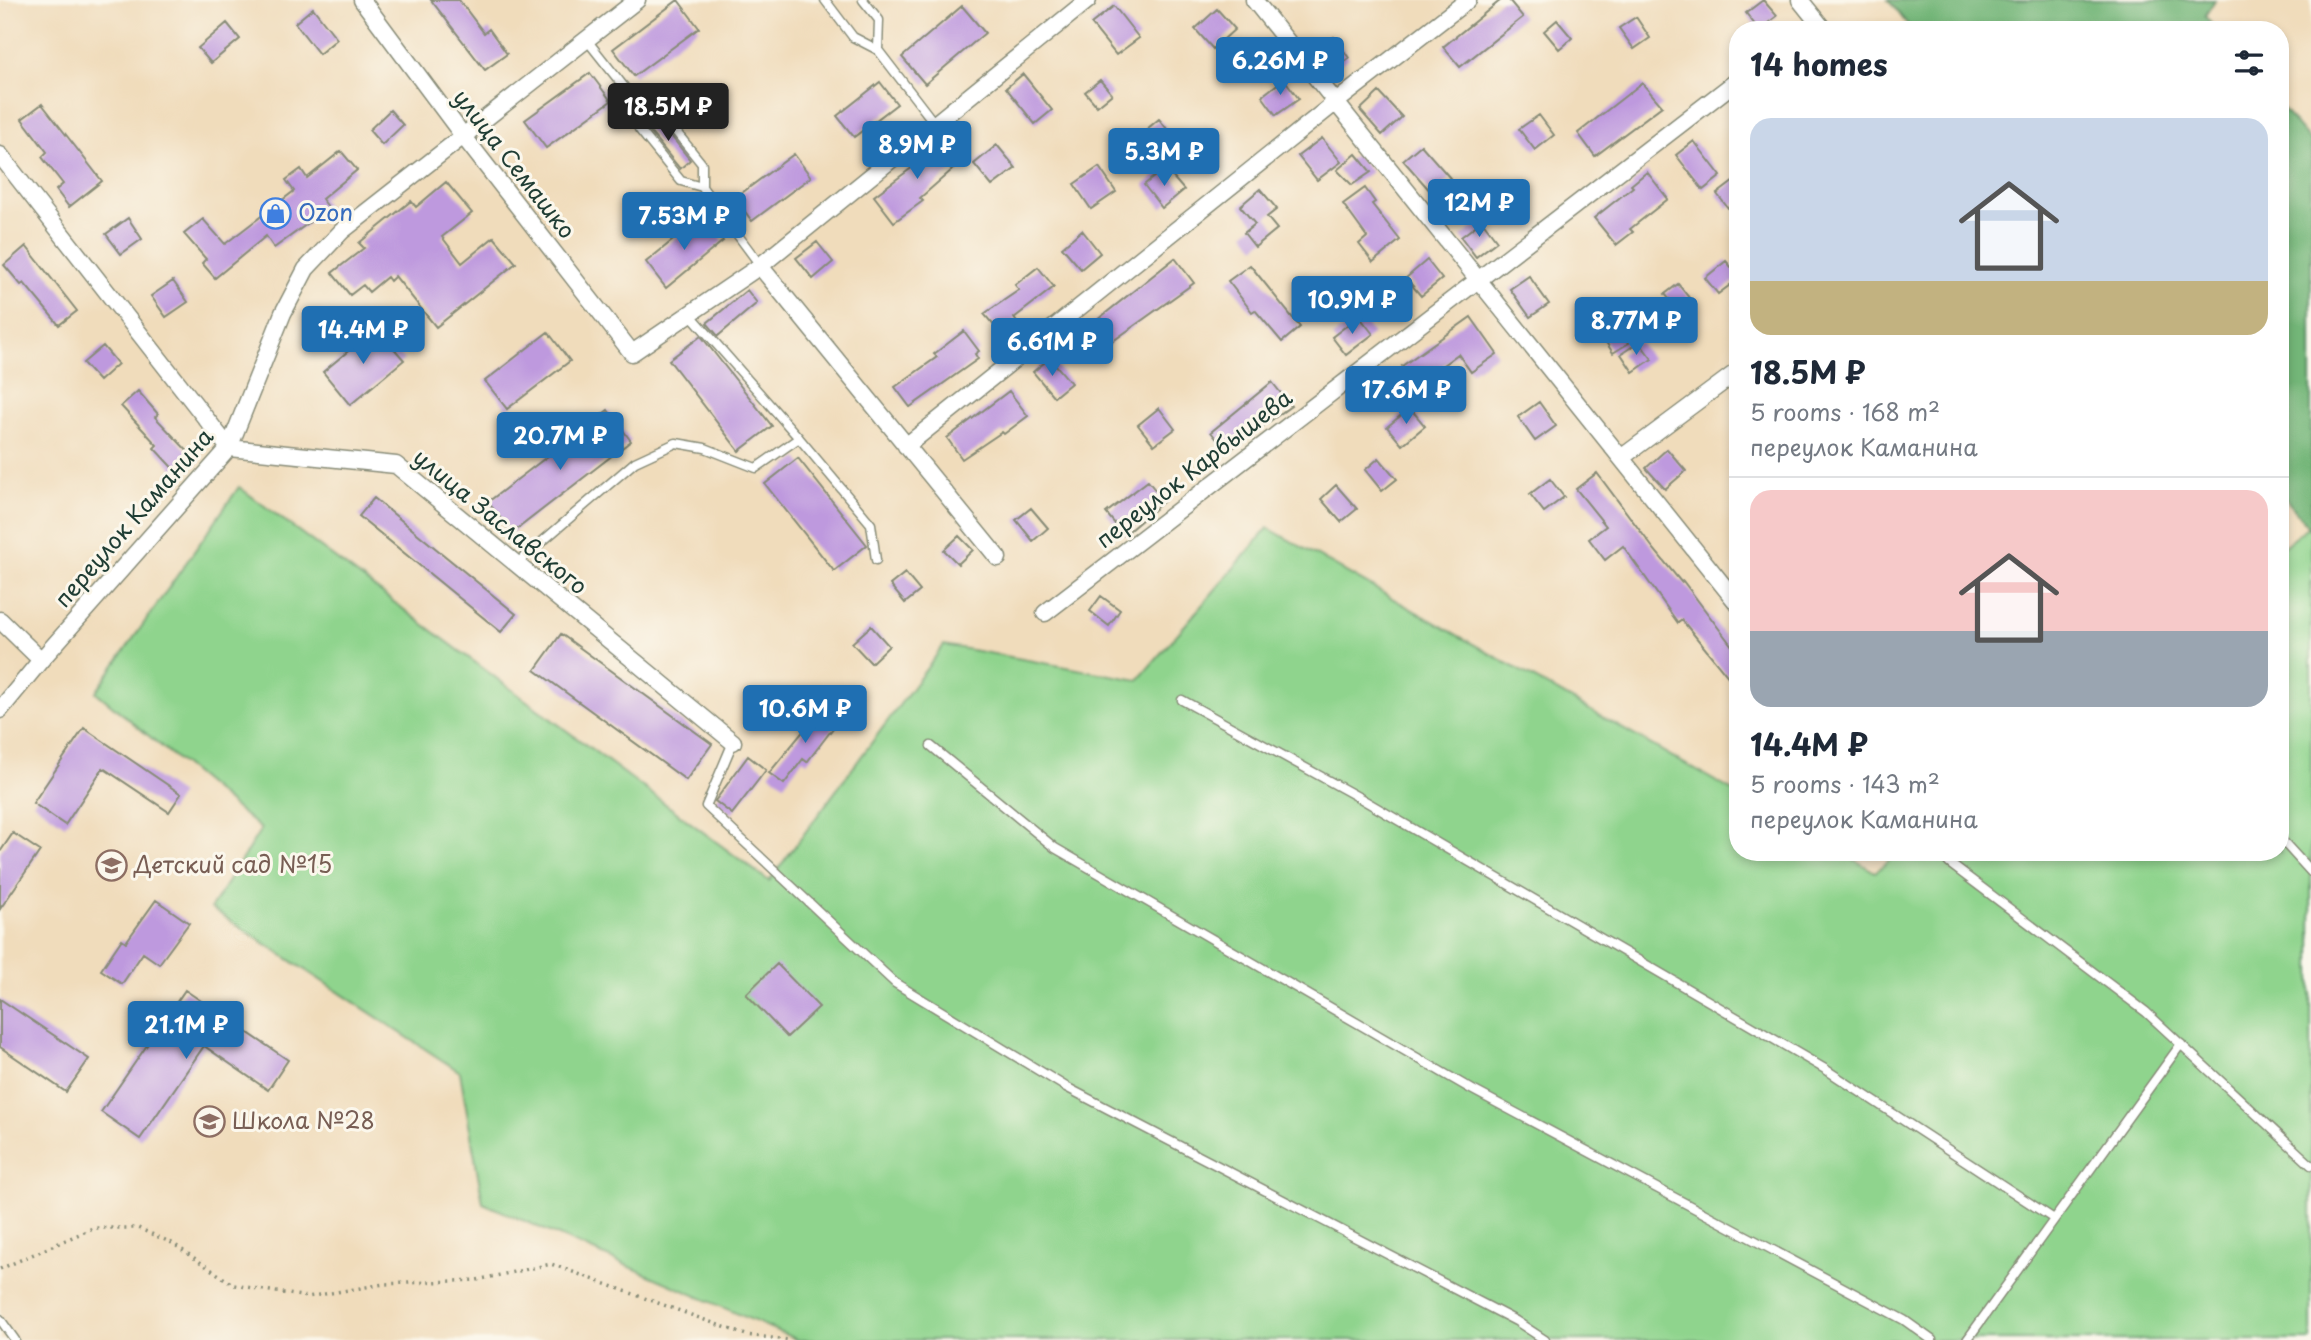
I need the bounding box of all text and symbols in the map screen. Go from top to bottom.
pin: 6.26M ₽ [1215,38,1345,97]
text: 14 homes [1750,41,1888,86]
text: 6.26M ₽ [1232,42,1328,77]
icon: filters [2230,44,2268,82]
street label: улица Семашко [446,81,585,245]
pin: 18.5M ₽ [603,83,733,143]
text: 18.5M ₽ [624,88,712,123]
pin: 8.9M ₽ [860,122,974,181]
text: 8.9M ₽ [878,126,956,161]
pin: 5.3M ₽ [1107,128,1221,188]
text: 5.3M ₽ [1124,133,1204,168]
icon: home [1946,163,2072,289]
pin: 12M ₽ [1430,180,1528,239]
text: 12M ₽ [1444,184,1514,219]
pin: 7.53M ₽ [619,192,749,252]
place label: Ozon [298,194,353,229]
shop icon: Ozon [258,196,292,230]
text: 7.53M ₽ [638,197,730,232]
pin: 10.9M ₽ [1287,276,1417,336]
text: 10.9M ₽ [1308,281,1396,316]
pin: 8.77M ₽ [1571,298,1701,357]
text: 8.77M ₽ [1591,302,1681,337]
pin: 14.4M ₽ [298,306,428,366]
text: 14.4M ₽ [318,311,408,346]
pin: 6.61M ₽ [987,318,1117,378]
text: 6.61M ₽ [1007,323,1097,358]
text: 18.5M ₽ [1750,349,1866,394]
pin: 17.6M ₽ [1341,366,1471,426]
text: 17.6M ₽ [1361,371,1451,406]
street label: переулок Карбышева [1087,379,1299,556]
text: 5 rooms · 168 m² [1750,394,1940,429]
pin: 20.7M ₽ [495,412,625,472]
text: 20.7M ₽ [513,417,607,452]
street label: переулок Каманина [45,419,221,614]
text: переулок Каманина [1750,429,1978,464]
street label: улица Заславского [406,439,596,602]
icon: home [1946,535,2072,661]
pin: 10.6M ₽ [740,686,870,745]
text: 10.6M ₽ [759,690,851,725]
text: 14.4M ₽ [1750,721,1868,766]
text: 5 rooms · 143 m² [1750,766,1940,801]
text: переулок Каманина [1750,801,1978,836]
place label: Детский сад №15 [133,846,332,881]
school or university icon: Детский сад №15 [94,848,128,882]
pin: 21.1M ₽ [121,1002,251,1061]
text: 21.1M ₽ [144,1006,228,1041]
place label: Школа №28 [232,1102,375,1137]
school or university icon: Школа №28 [192,1104,226,1138]

